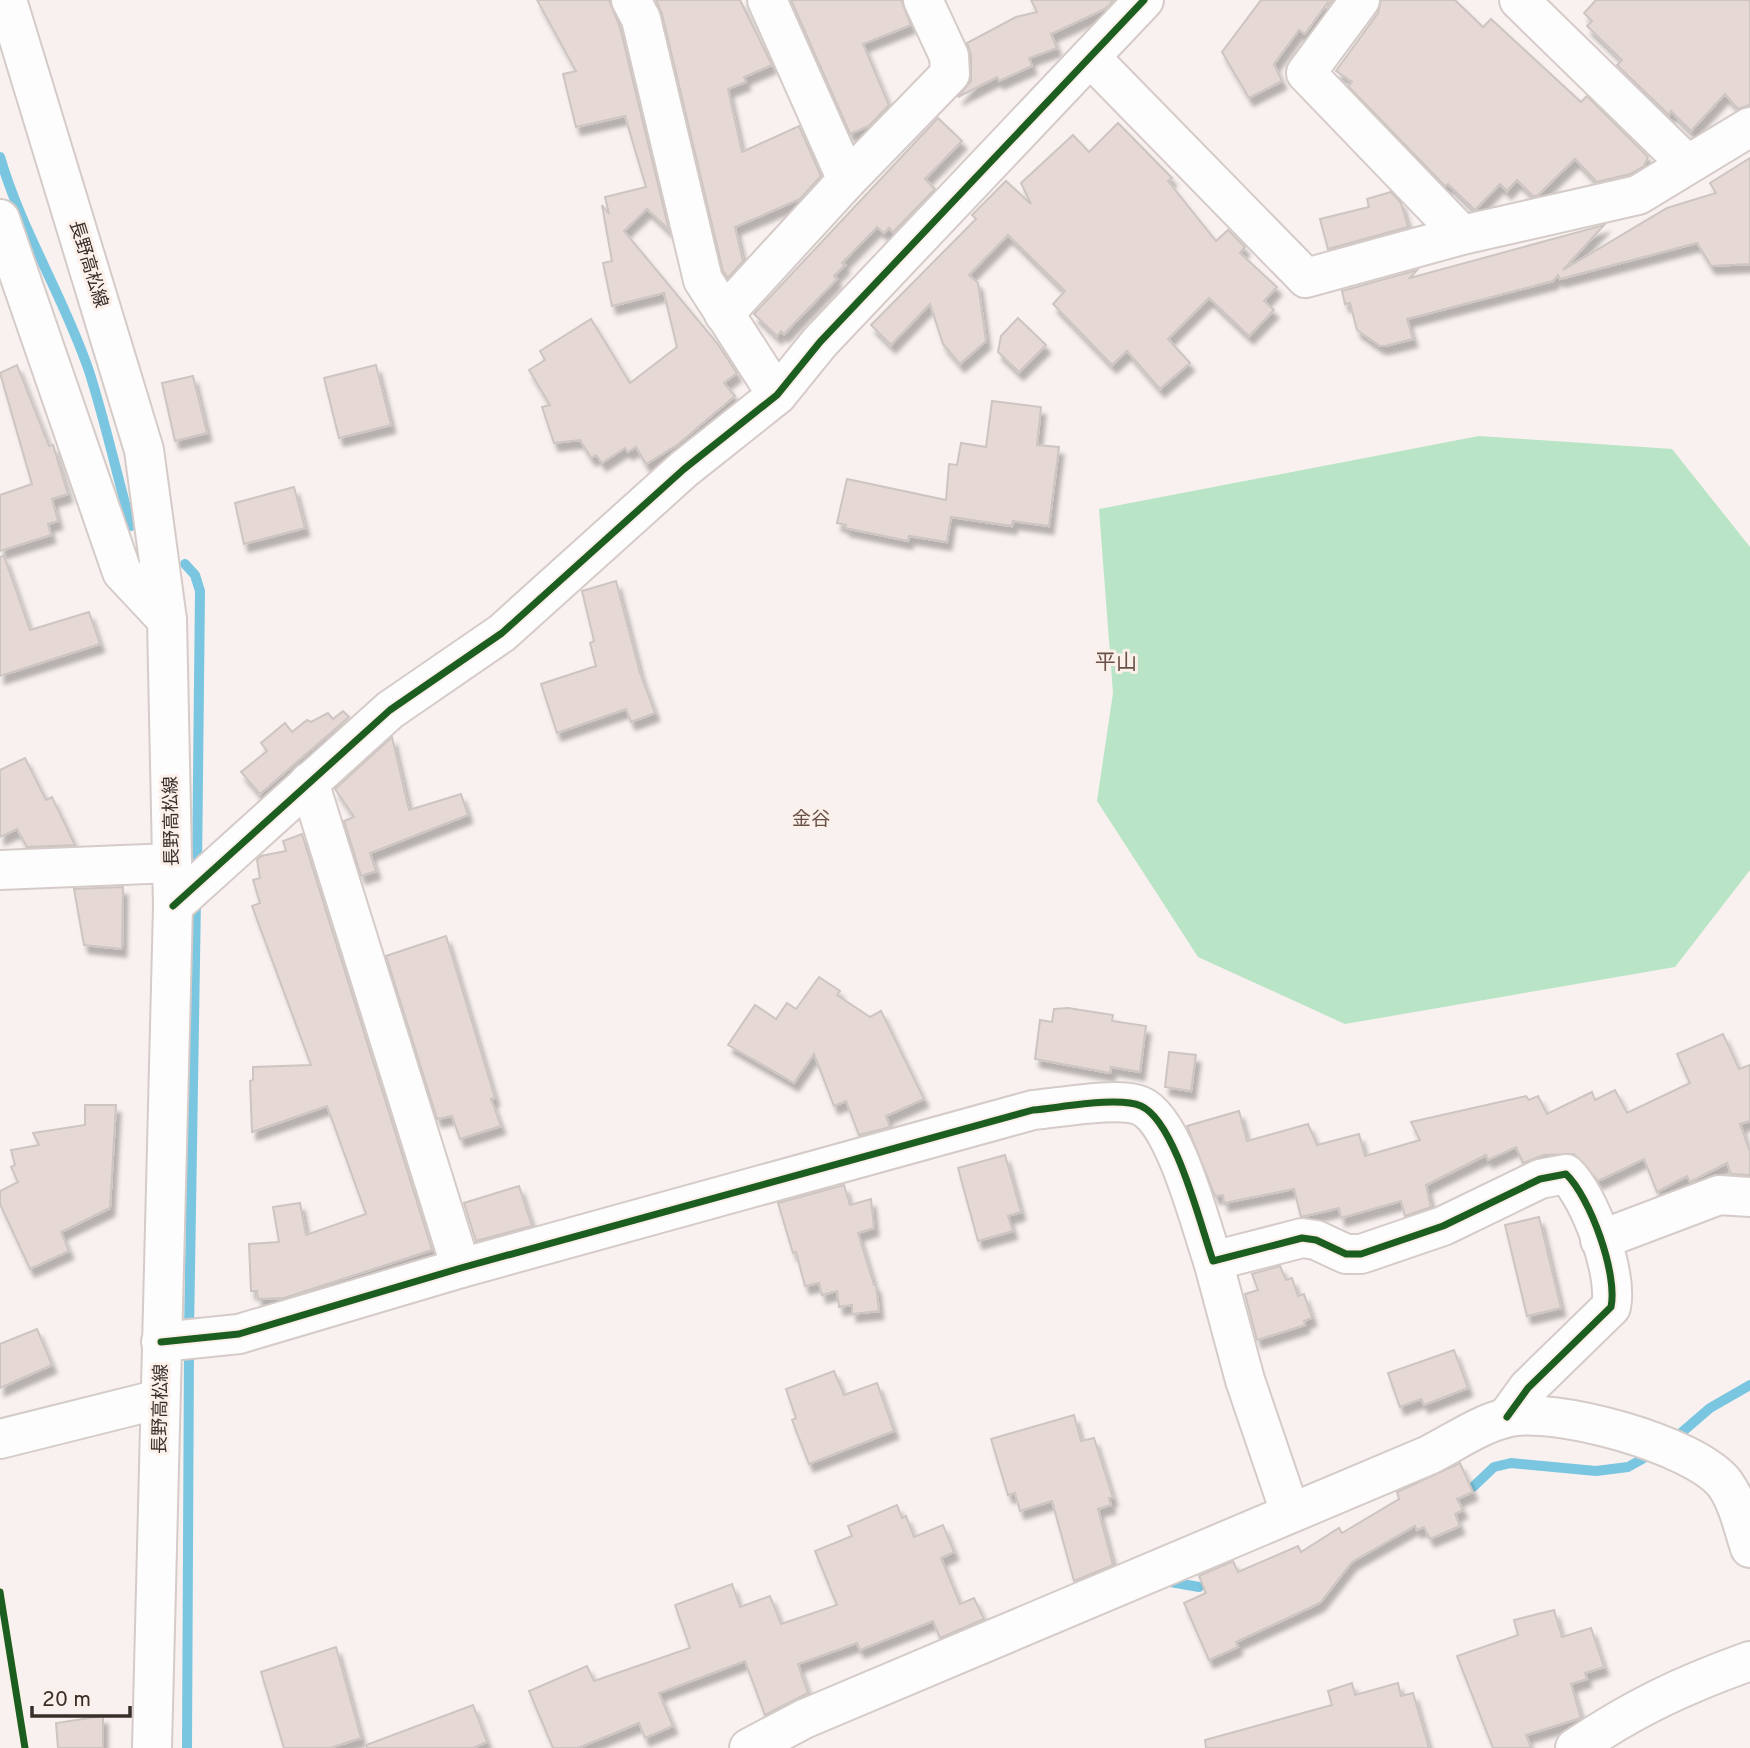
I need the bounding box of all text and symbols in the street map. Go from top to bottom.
street label: 長野高松線 [63,218,112,311]
district label: 平山 [1095,650,1137,677]
street label: 長野高松線 [160,776,185,866]
district label: 金谷 [792,808,830,832]
street label: 長野高松線 [149,1364,174,1454]
scale bar [32,1674,130,1718]
text: 20 m [42,1687,91,1714]

